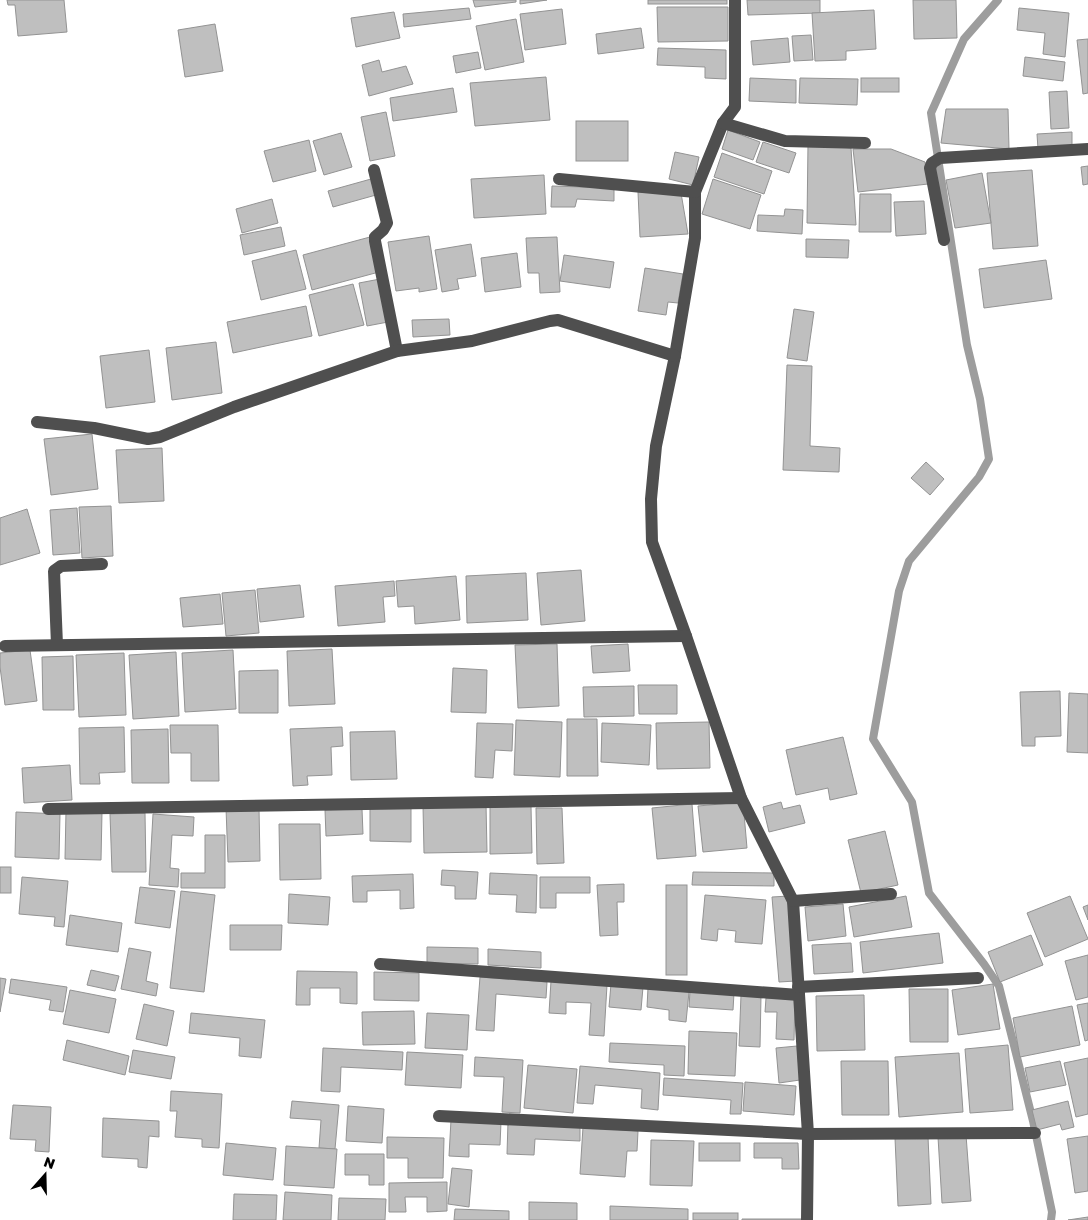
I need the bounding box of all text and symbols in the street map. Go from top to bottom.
north arrow [20,1150,70,1200]
text: N [42,1153,58,1172]

